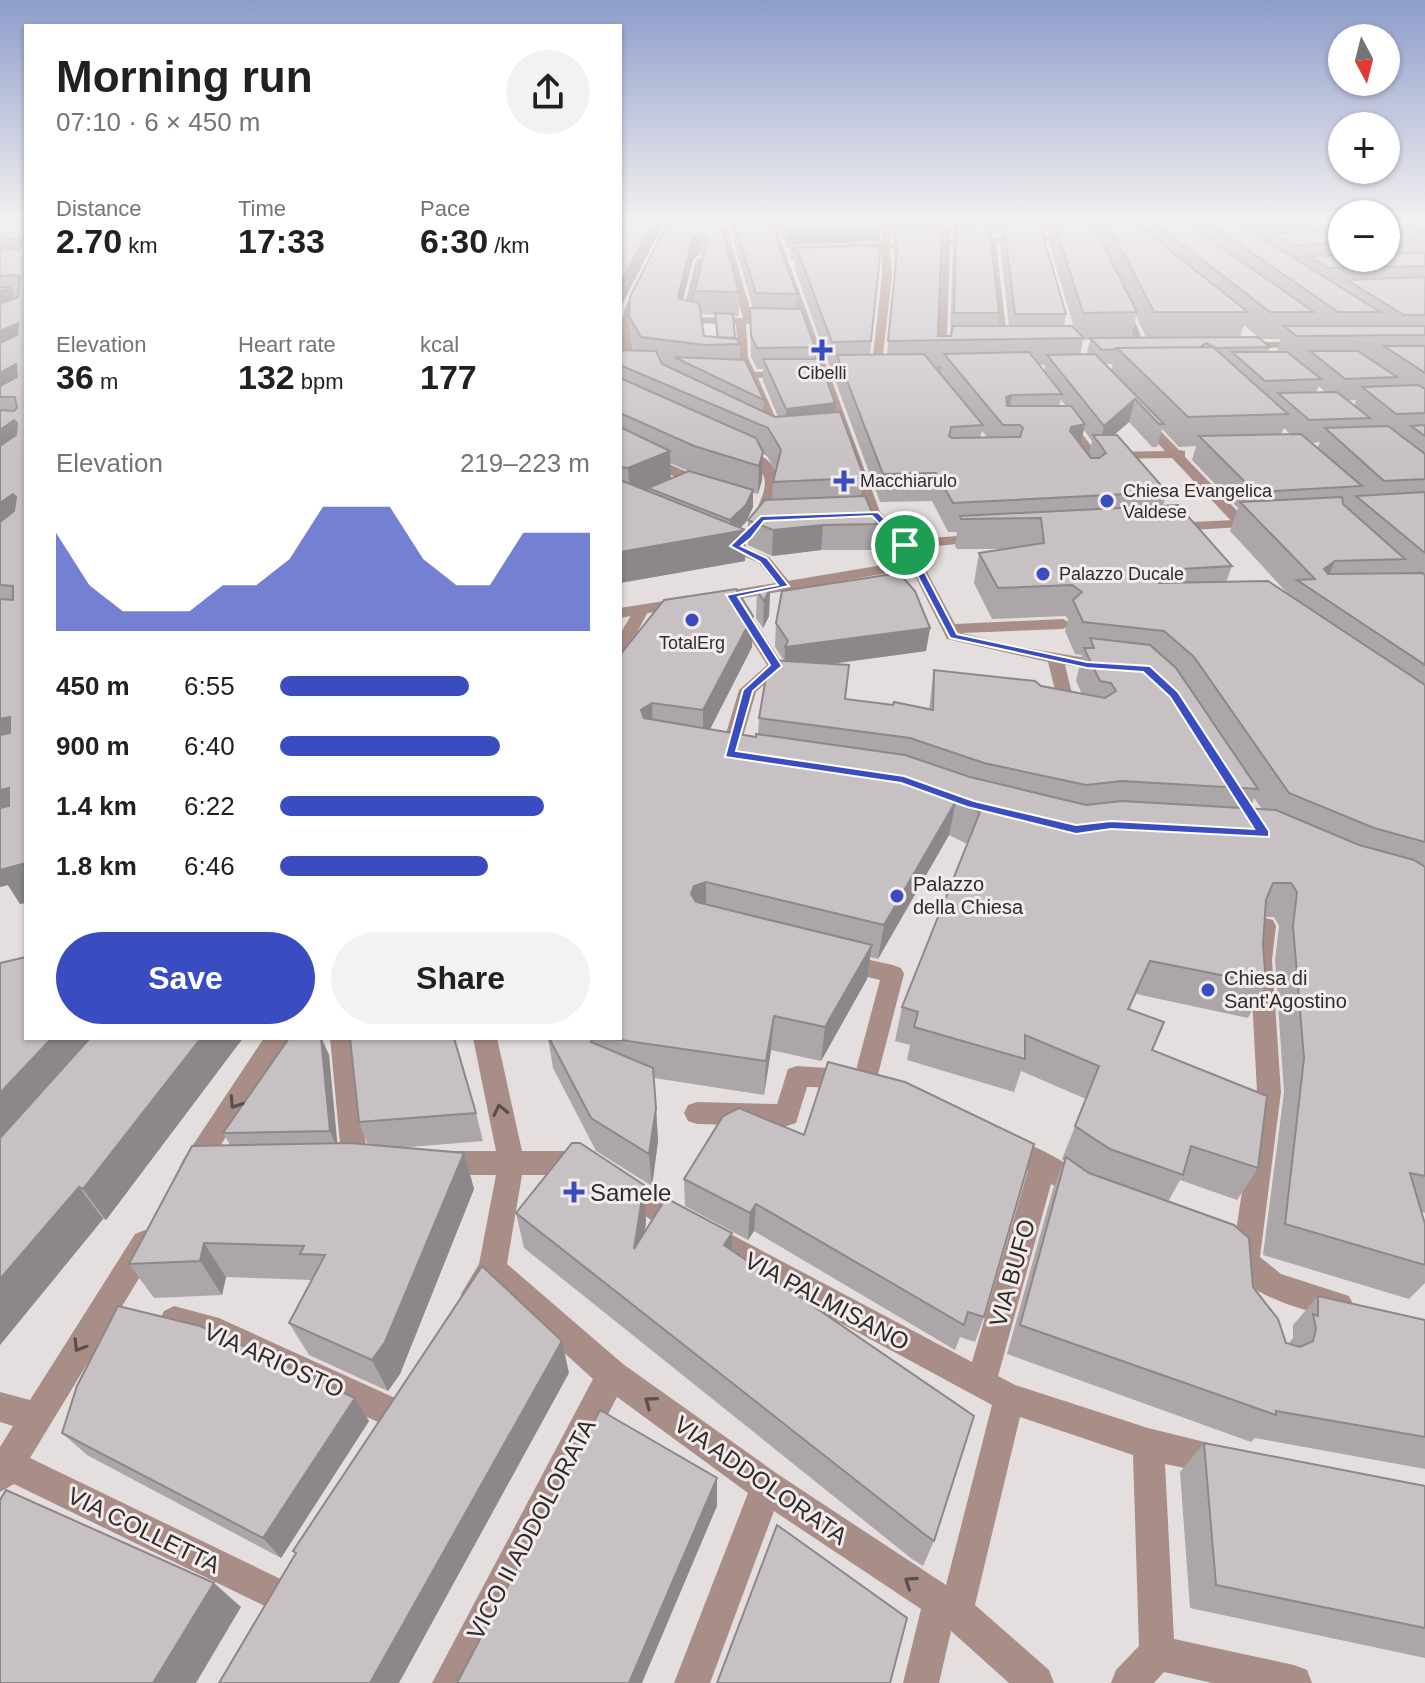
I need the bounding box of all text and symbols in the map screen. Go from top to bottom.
north arrow [1328,24,1400,96]
map controls [1328,24,1400,272]
button: share [506,50,590,134]
text: Morning run [56,52,313,101]
text: 07:10 · 6 × 450 m [56,107,261,137]
button: + [1328,112,1400,184]
text: Distance [56,196,142,221]
text: Time [238,196,286,221]
text: Pace [420,196,470,221]
button: − [1328,200,1400,272]
text: 2.70 [56,222,122,260]
text: 17:33 [238,222,325,260]
text: 6:30 [420,222,488,260]
text: km [122,233,158,258]
text: /km [488,233,530,258]
text: Elevation [56,332,147,357]
text: Heart rate [238,332,336,357]
text: kcal [420,332,459,357]
marker: Cibelli [813,341,831,359]
text: 36 [56,358,94,396]
text: 132 [238,358,295,396]
text: 177 [420,358,477,396]
place label: Cibelli [797,363,847,383]
text: m [94,369,118,394]
text: bpm [295,369,344,394]
text: Elevation [56,448,163,478]
text: 219–223 m [460,448,590,478]
place label: Macchiarulo [860,471,957,491]
marker: Macchiarulo [835,472,853,490]
place label: Chiesa Evangelica Valdese [1123,481,1273,522]
marker: Chiesa Evangelica Valdese [1098,492,1116,510]
pin [871,511,939,579]
icon: arrive [883,523,927,567]
place label: Palazzo Ducale [1059,564,1184,584]
marker: Palazzo Ducale [1034,565,1052,583]
marker: TotalErg [683,611,701,629]
place label: TotalErg [659,633,725,653]
text: 450 m [56,671,130,701]
text: 6:55 [184,671,235,701]
text: 900 m [56,731,130,761]
text: 6:40 [184,731,235,761]
text: 1.4 km [56,791,137,821]
text: 6:22 [184,791,235,821]
text: 1.8 km [56,851,137,881]
text: 6:46 [184,851,235,881]
place label: Palazzo della Chiesa [913,873,1024,918]
marker: Palazzo della Chiesa [888,887,906,905]
button: Save [56,932,315,1024]
button: Share [331,932,590,1024]
place label: Chiesa di Sant'Agostino [1224,967,1347,1012]
marker: Chiesa di Sant'Agostino [1199,981,1217,999]
one-way arrow [229,1094,244,1109]
one-way arrow [492,1104,509,1118]
place label: Samele [590,1179,671,1206]
marker: Samele [565,1183,583,1201]
street label: VIA BUFO [984,1216,1040,1330]
street label: VIA PALMISANO [740,1246,914,1356]
street label: VIA ARIOSTO [200,1317,348,1403]
one-way arrow [74,1337,89,1352]
one-way arrow [644,1397,659,1412]
street label: VIA ADDOLORATA [669,1410,853,1550]
street label: VICO II ADDOLORATA [461,1414,601,1644]
street label: VIA COLLETTA [63,1481,225,1579]
one-way arrow [904,1577,918,1592]

